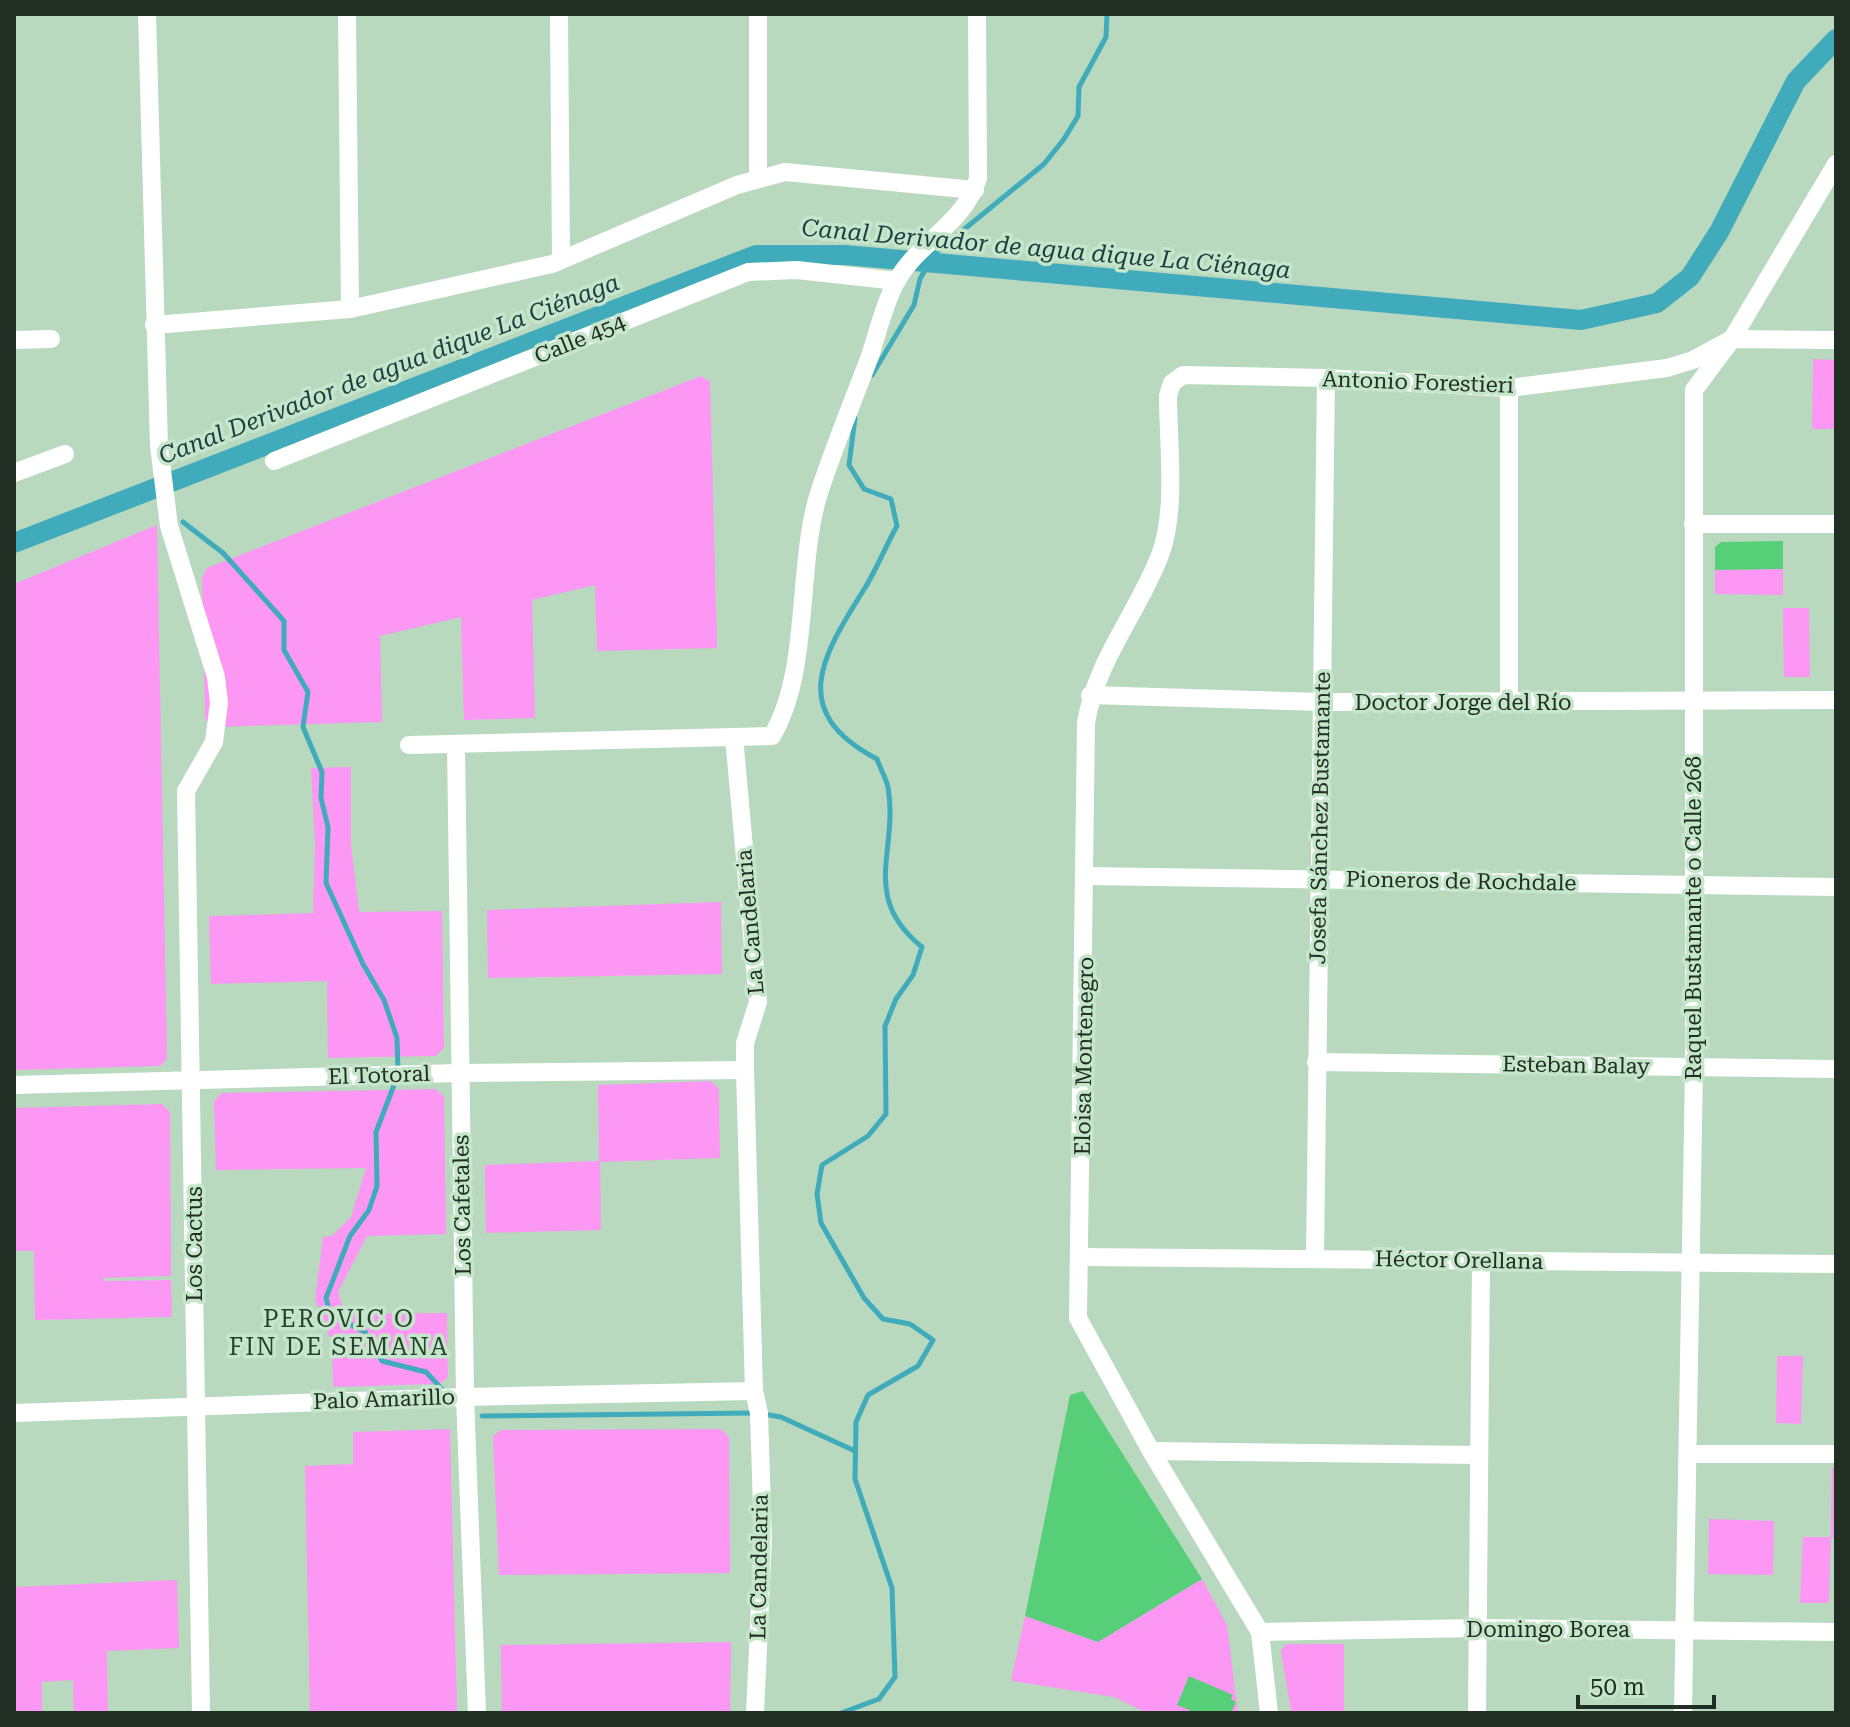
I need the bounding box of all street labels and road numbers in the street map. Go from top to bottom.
street label: Calle 454 [531,309,630,369]
street label: Antonio Forestieri [1322,366,1514,398]
street label: Josefa Sánchez Bustamante [1305,671,1335,965]
street label: Doctor Jorge del Río [1354,690,1572,715]
street label: Raquel Bustamante o Calle 268 [1681,756,1706,1080]
street label: La Candelaria [731,848,769,996]
street label: Pioneros de Rochdale [1345,866,1577,896]
street label: Eloisa Montenegro [1070,956,1098,1156]
street label: Esteban Balay [1502,1051,1650,1079]
street label: El Totoral [327,1061,431,1089]
street label: Los Cafetales [448,1134,476,1276]
street label: Los Cactus [182,1186,207,1302]
street label: Héctor Orellana [1375,1246,1544,1274]
street label: Palo Amarillo [313,1384,455,1414]
street label: La Candelaria [745,1494,773,1640]
street label: Domingo Borea [1466,1617,1630,1642]

